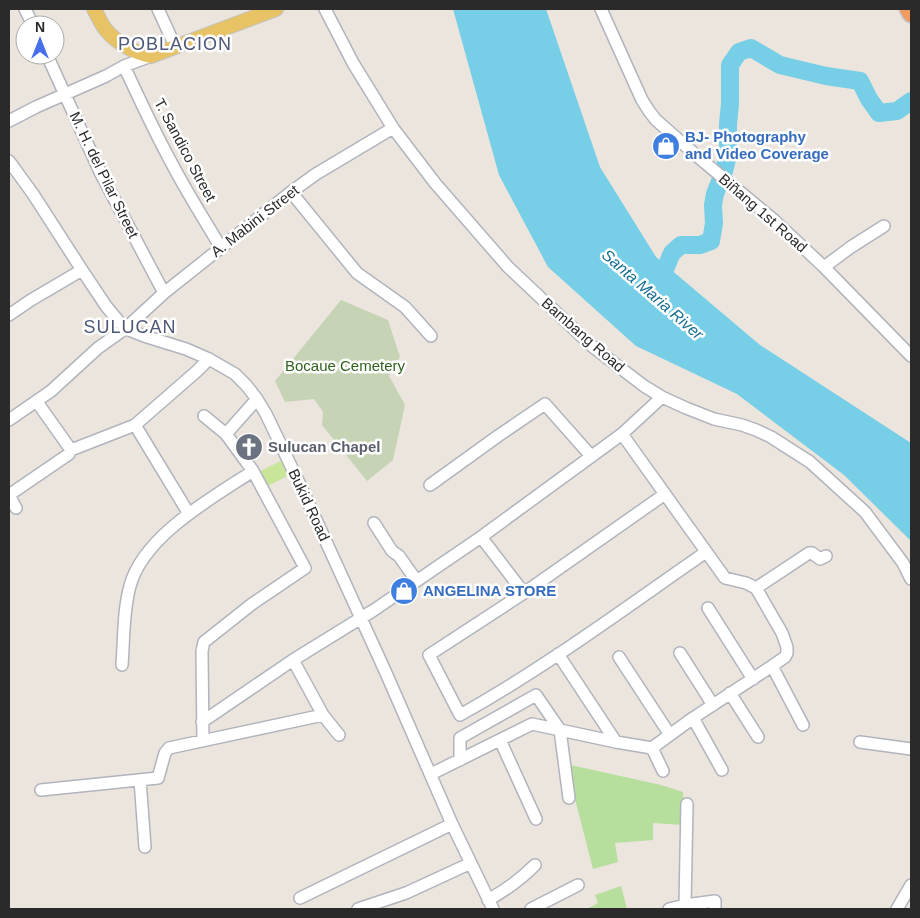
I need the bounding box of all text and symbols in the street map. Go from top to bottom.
north arrow [15,15,65,65]
text: N [35,19,45,35]
district label: POBLACION [118,34,232,54]
street label: T. Sandico Street [151,95,220,205]
street label: M. H. del Pilar Street [66,109,143,241]
place label: BJ- Photography and Video Coverage [685,128,829,162]
shop icon: BJ- Photography and Video Coverage [651,131,681,161]
street label: Biñang 1st Road [716,170,811,255]
street label: A. Mabini Street [207,181,303,260]
water label: Santa Maria River [599,246,707,343]
street label: Bambang Road [538,294,628,375]
district label: SULUCAN [83,317,177,337]
park label: Bocaue Cemetery [285,357,406,374]
church icon: Sulucan Chapel [234,432,264,462]
place label: Sulucan Chapel [268,438,381,455]
street label: Bukid Road [285,466,334,544]
shop icon: ANGELINA STORE [389,576,419,606]
place label: ANGELINA STORE [423,582,556,599]

